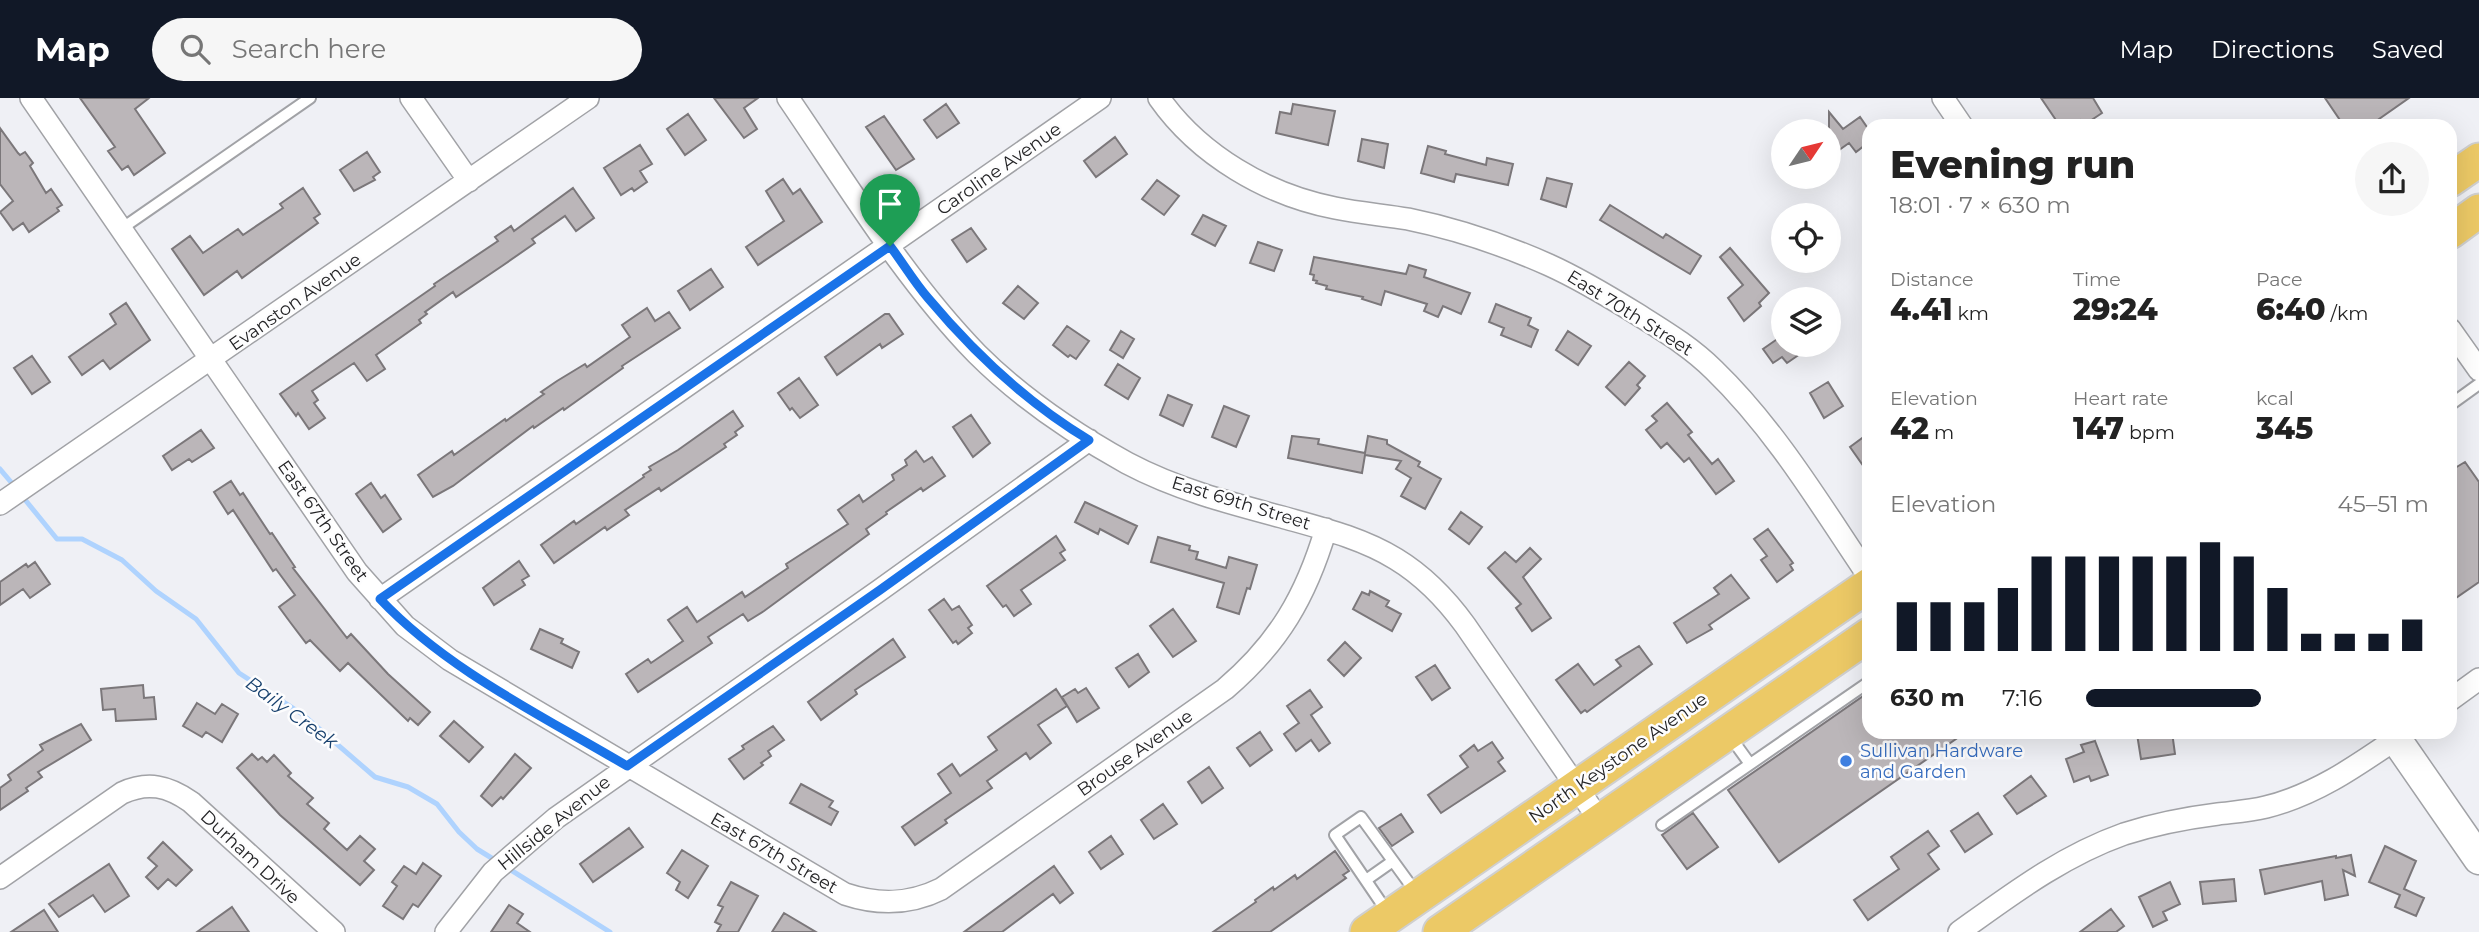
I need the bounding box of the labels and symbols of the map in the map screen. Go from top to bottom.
street label: Caroline Avenue [933,118,1066,220]
north arrow [1771,119,1841,189]
pin [860,174,920,246]
street label: Evanston Avenue [225,248,365,356]
street label: East 70th Street [1563,265,1697,361]
street label: East 67th Street [273,456,373,586]
street label: East 69th Street [1169,471,1313,535]
water label: Baily Creek [241,671,343,754]
street label: North Keystone Avenue [1524,688,1712,828]
street label: Brouse Avenue [1073,705,1197,801]
place label: Sullivan Hardware and Garden [1860,740,2023,783]
marker: Sullivan Hardware and Garden [1838,753,1854,769]
street label: Hillside Avenue [493,771,615,875]
street label: Durham Drive [196,805,304,909]
street label: East 67th Street [707,808,841,898]

